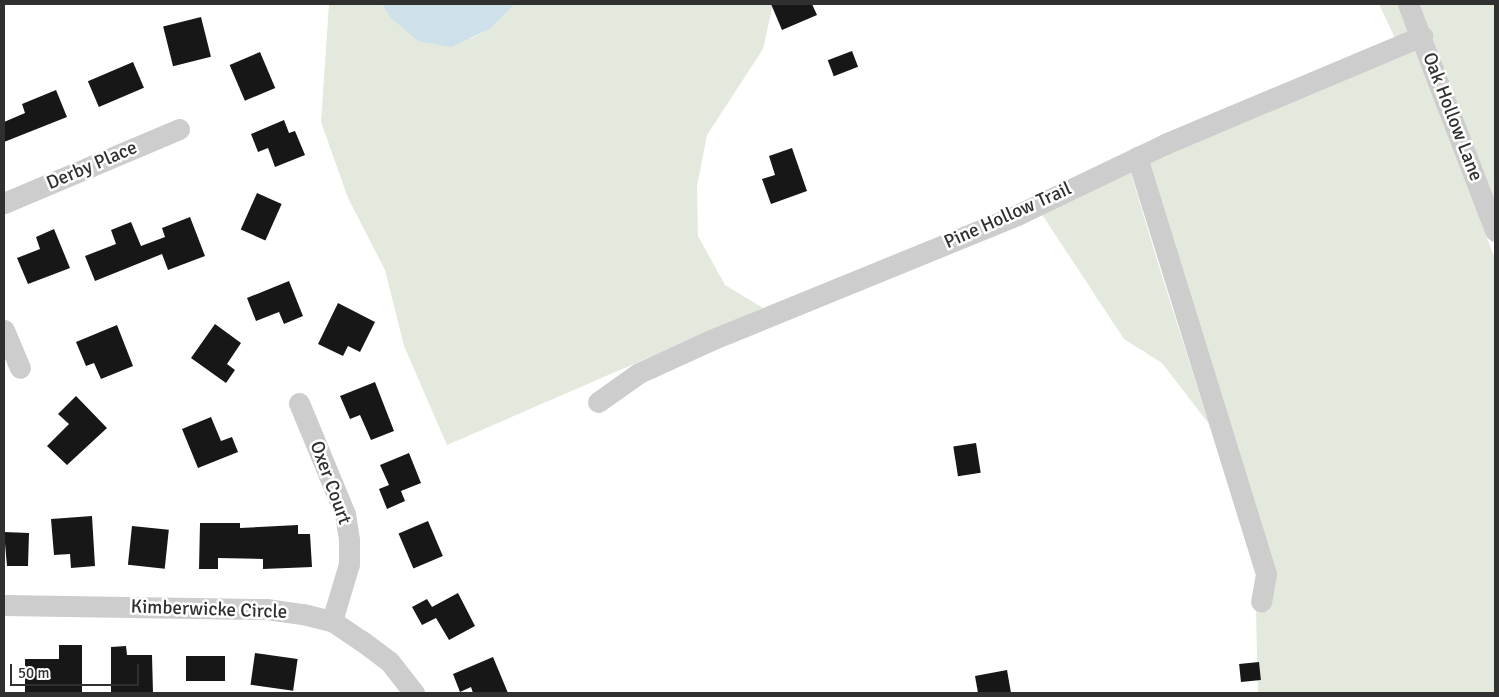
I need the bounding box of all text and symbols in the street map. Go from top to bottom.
street label: Oak Hollow Lane [1417,49,1487,185]
street label: Derby Place [43,137,141,195]
street label: Pine Hollow Trail [941,178,1075,254]
street label: Oxer Court [304,438,356,528]
street label: Kimberwicke Circle [130,596,288,624]
scale bar [12,654,141,686]
text: 50 m [18,664,49,682]

